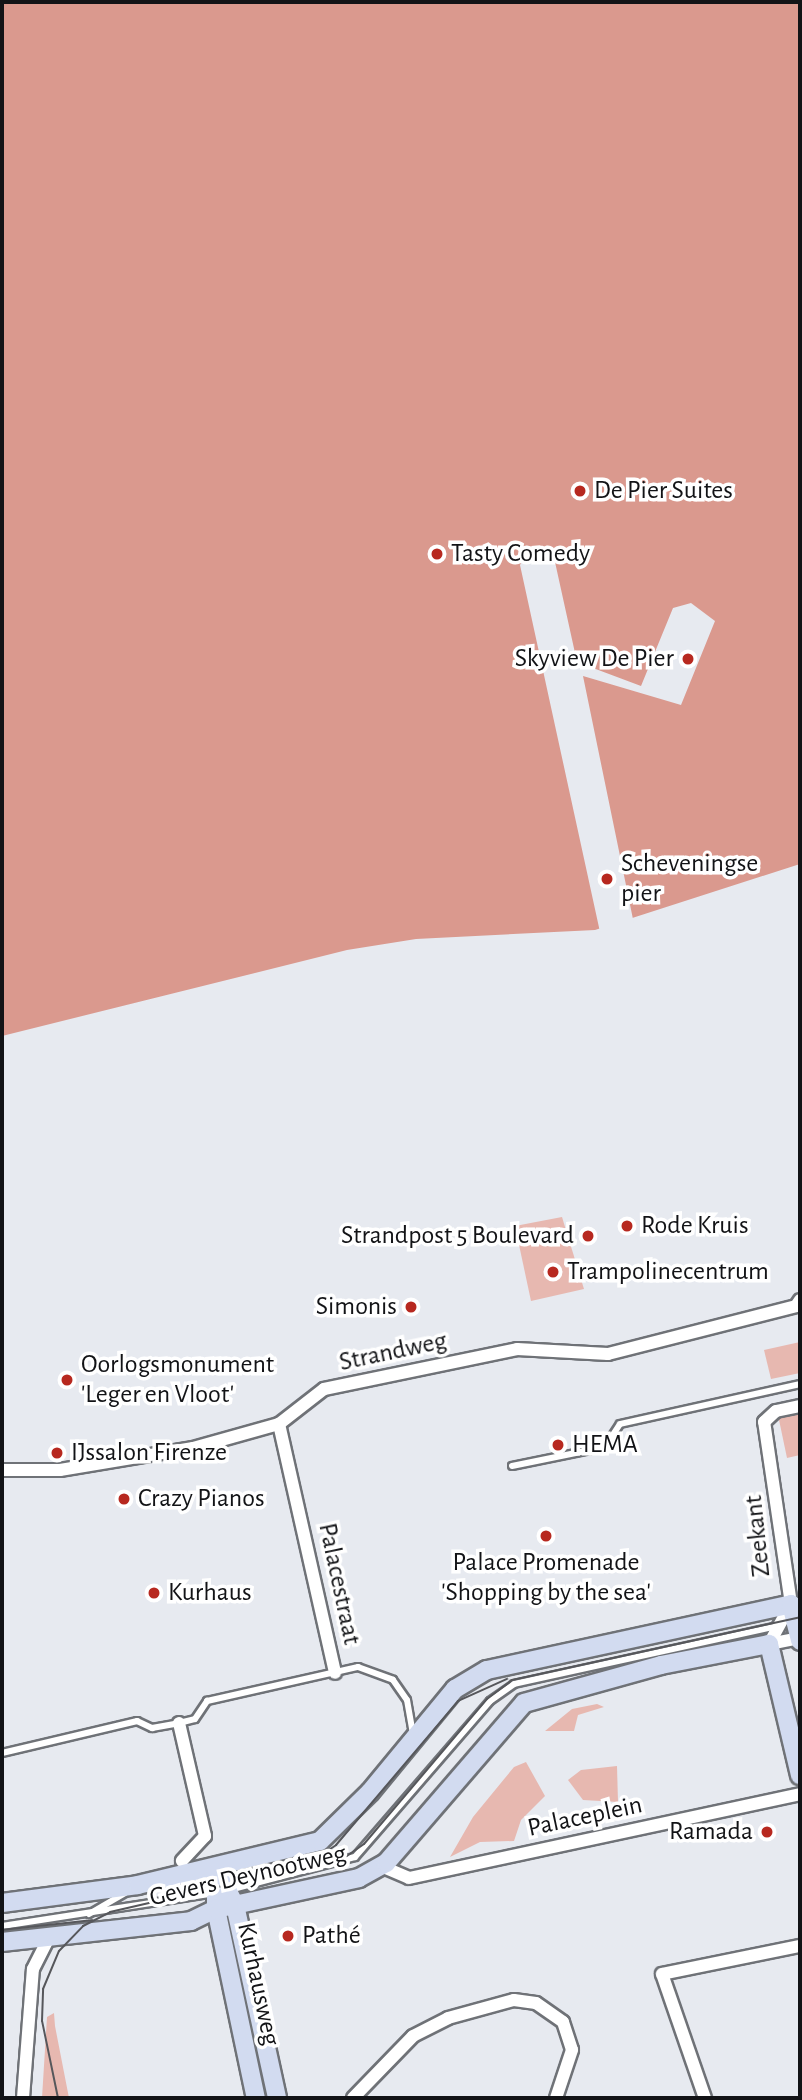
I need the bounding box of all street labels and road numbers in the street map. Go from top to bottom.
street label: Strandweg [337,1325,449,1379]
street label: Zeekant [738,1494,778,1578]
street label: Palacestraat [311,1520,367,1648]
street label: Palaceplein [525,1790,645,1844]
street label: Gevers Deynootweg [147,1838,349,1914]
street label: Kurhausweg [230,1920,286,2048]

